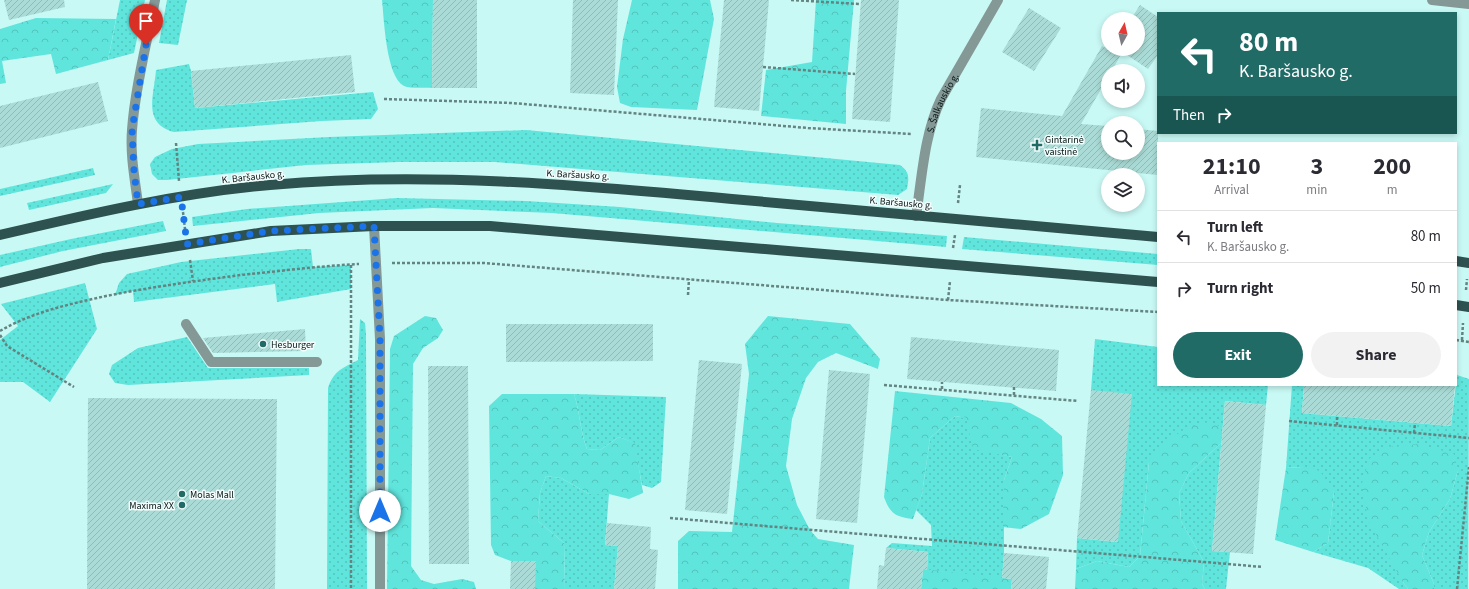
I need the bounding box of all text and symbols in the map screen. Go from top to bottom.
pin [129,4,163,45]
icon: arrive [135,10,157,32]
north arrow [1101,12,1145,56]
map controls [1101,12,1145,212]
text: 80 m [1239,22,1298,62]
icon: left [1173,28,1225,80]
text: K. Baršausko g. [1239,59,1353,84]
button: sound [1101,64,1145,108]
street label: S. Šalkauskio g. [923,71,963,134]
icon: right [1213,104,1235,126]
text: Then [1173,105,1205,126]
button: search [1101,116,1145,160]
place label: Gintarinė vaistinė [1045,133,1084,159]
marker: Gintarinė vaistinė [1032,140,1042,150]
text: 21:10 [1203,149,1261,184]
text: 3 [1311,149,1323,184]
text: 200 [1373,149,1411,184]
street label: K. Baršausko g. [546,166,610,184]
street label: K. Baršausko g. [221,167,285,187]
button: layers [1101,168,1145,212]
text: Arrival [1214,181,1249,199]
text: min [1306,181,1327,199]
text: m [1387,181,1398,199]
street label: K. Baršausko g. [869,193,933,213]
text: Turn left [1207,217,1263,238]
icon: left [1173,226,1195,248]
text: 80 m [1411,226,1441,247]
text: K. Baršausko g. [1207,238,1289,256]
icon: right [1173,278,1195,300]
text: Turn right [1207,278,1273,299]
text: 50 m [1411,278,1441,299]
button: Exit [1173,332,1303,378]
button: Share [1311,332,1441,378]
place label: Hesburger [271,338,315,352]
marker: Hesburger [258,339,268,349]
place label: Molas Mall [190,488,234,502]
marker: Molas Mall [177,489,187,499]
position arrow [359,490,401,532]
place label: Maxima XX [129,499,174,513]
marker: Maxima XX [177,500,187,510]

